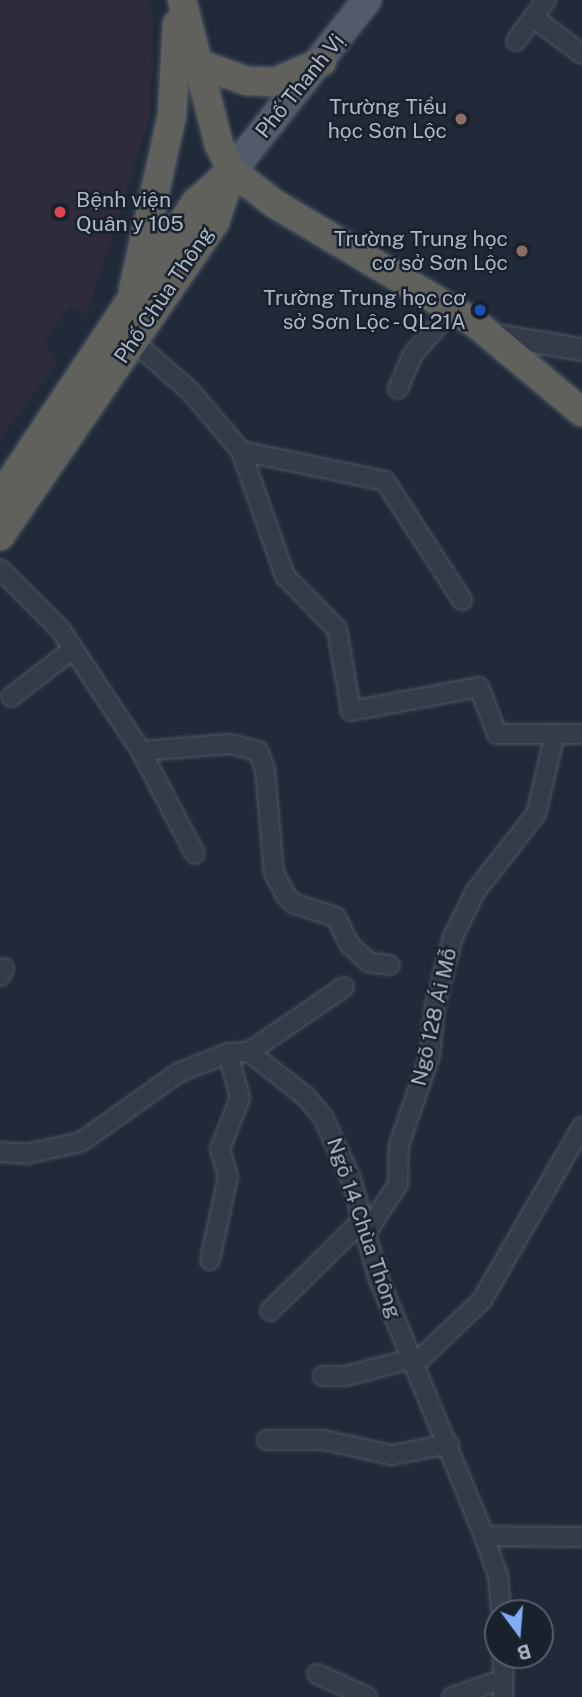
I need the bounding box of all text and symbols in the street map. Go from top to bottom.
street label: Phố Thanh Vị [250,29,350,143]
place label: Trường Tiểu học Sơn Lộc [328,94,447,144]
marker: Trường Tiểu học Sơn Lộc [453,111,469,127]
place label: Bệnh viện Quân y 105 [76,187,184,237]
marker: Bệnh viện Quân y 105 [50,202,70,222]
street label: Phố Chùa Thông [109,222,219,368]
place label: Trường Trung học cơ sở Sơn Lộc [334,226,508,276]
marker: Trường Trung học cơ sở Sơn Lộc [514,243,530,259]
place label: Trường Trung học cơ sở Sơn Lộc - QL21A [263,285,466,335]
marker: Trường Trung học cơ sở Sơn Lộc - QL21A [472,302,488,318]
street label: Ngõ 128 Ái Mỗ [406,946,462,1088]
street label: Ngõ 14 Chùa Thông [321,1134,407,1322]
north arrow [484,1599,554,1669]
text: B [515,1640,534,1665]

